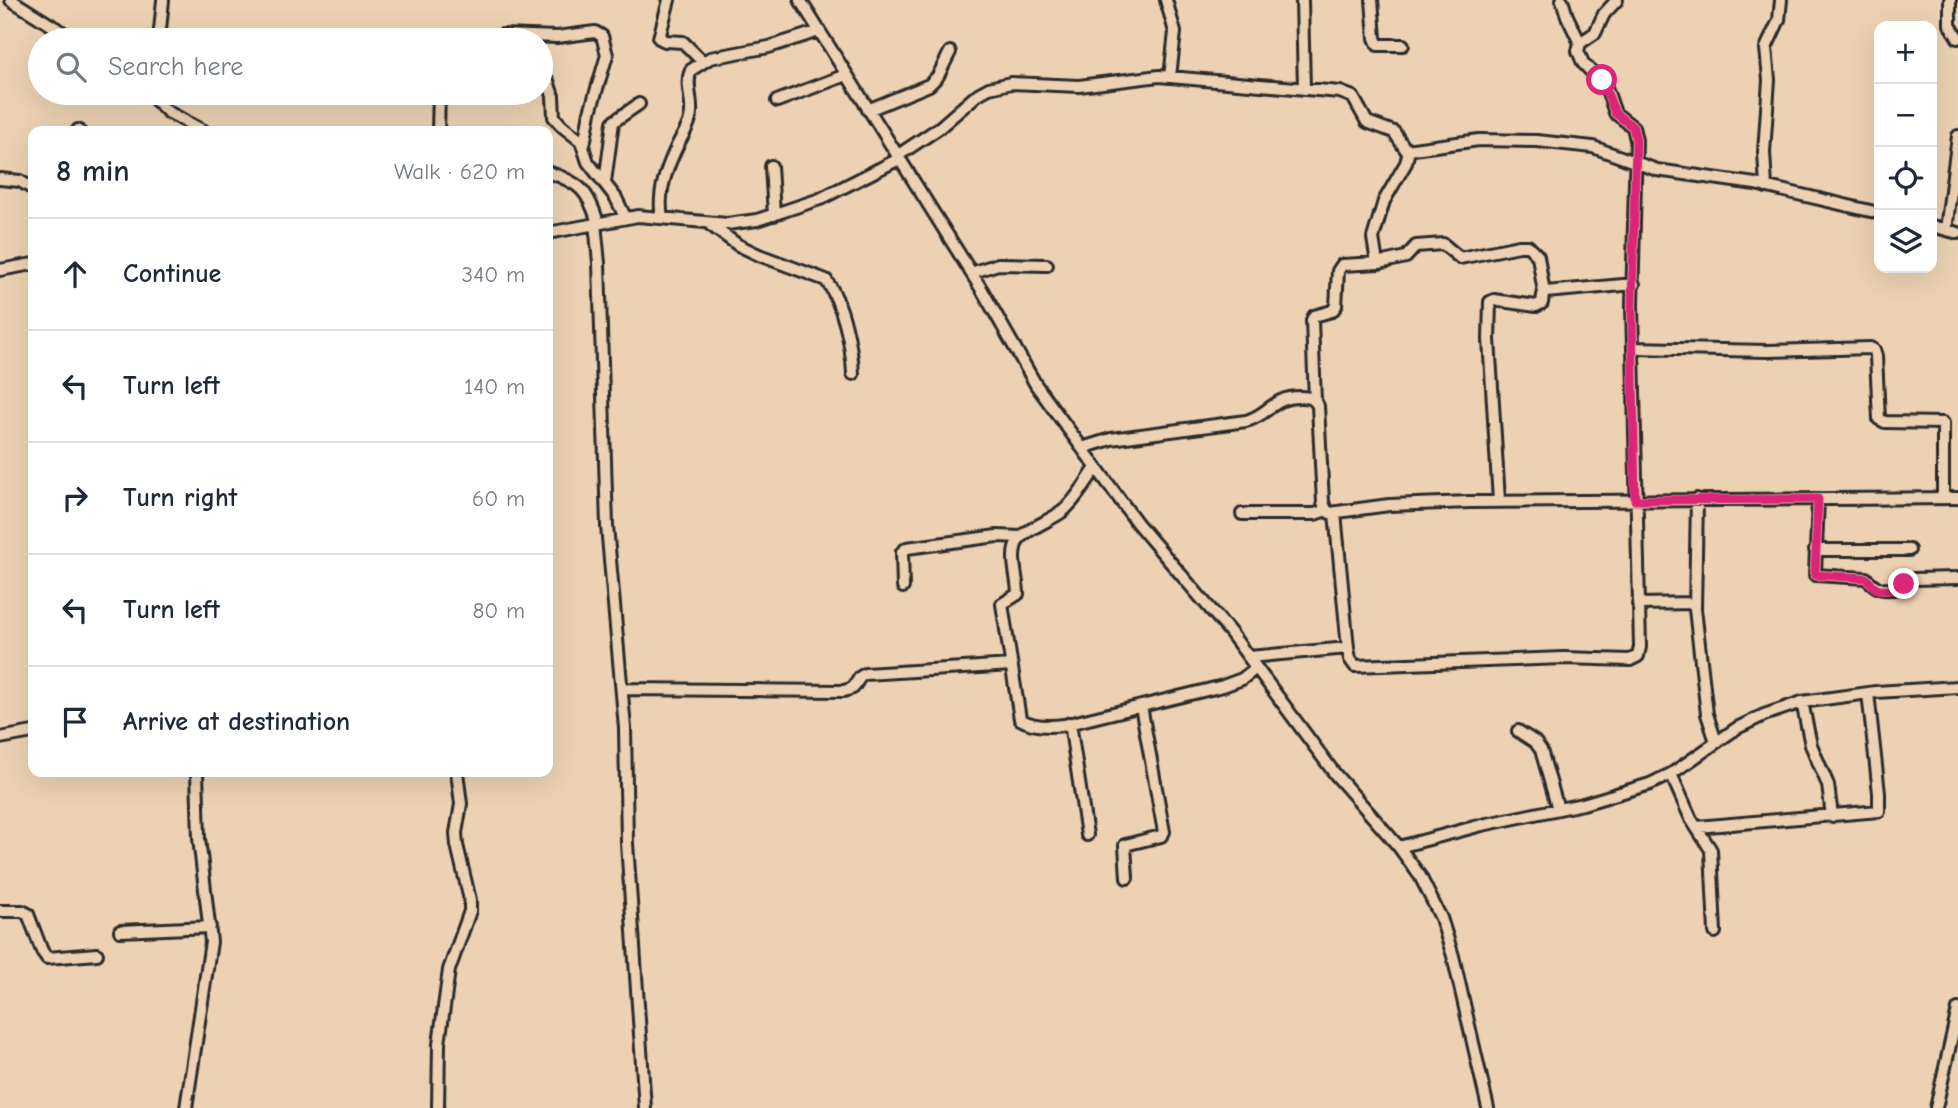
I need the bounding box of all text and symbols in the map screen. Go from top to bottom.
map controls [1874,21,1937,273]
button: + [1874,21,1937,84]
search box [28,28,553,105]
icon: search [52,48,90,86]
text: Search here [108,52,243,82]
route start [1586,64,1617,95]
button: − [1874,84,1937,147]
button: locate [1874,147,1937,210]
text: 8 min [56,154,130,189]
text: Walk · 620 m [394,158,525,185]
button: layers [1874,210,1937,273]
icon: ahead [56,255,94,293]
text: Continue [123,259,221,289]
text: 340 m [462,261,525,288]
icon: left [56,367,94,405]
text: Turn left [123,371,220,401]
text: 140 m [464,373,525,400]
icon: right [56,479,94,517]
text: Turn right [123,483,237,513]
text: 60 m [472,485,525,512]
route end [1888,568,1919,599]
icon: left [56,591,94,629]
text: Turn left [123,595,220,625]
text: 80 m [472,597,525,624]
icon: arrive [56,703,94,741]
text: Arrive at destination [123,707,350,737]

